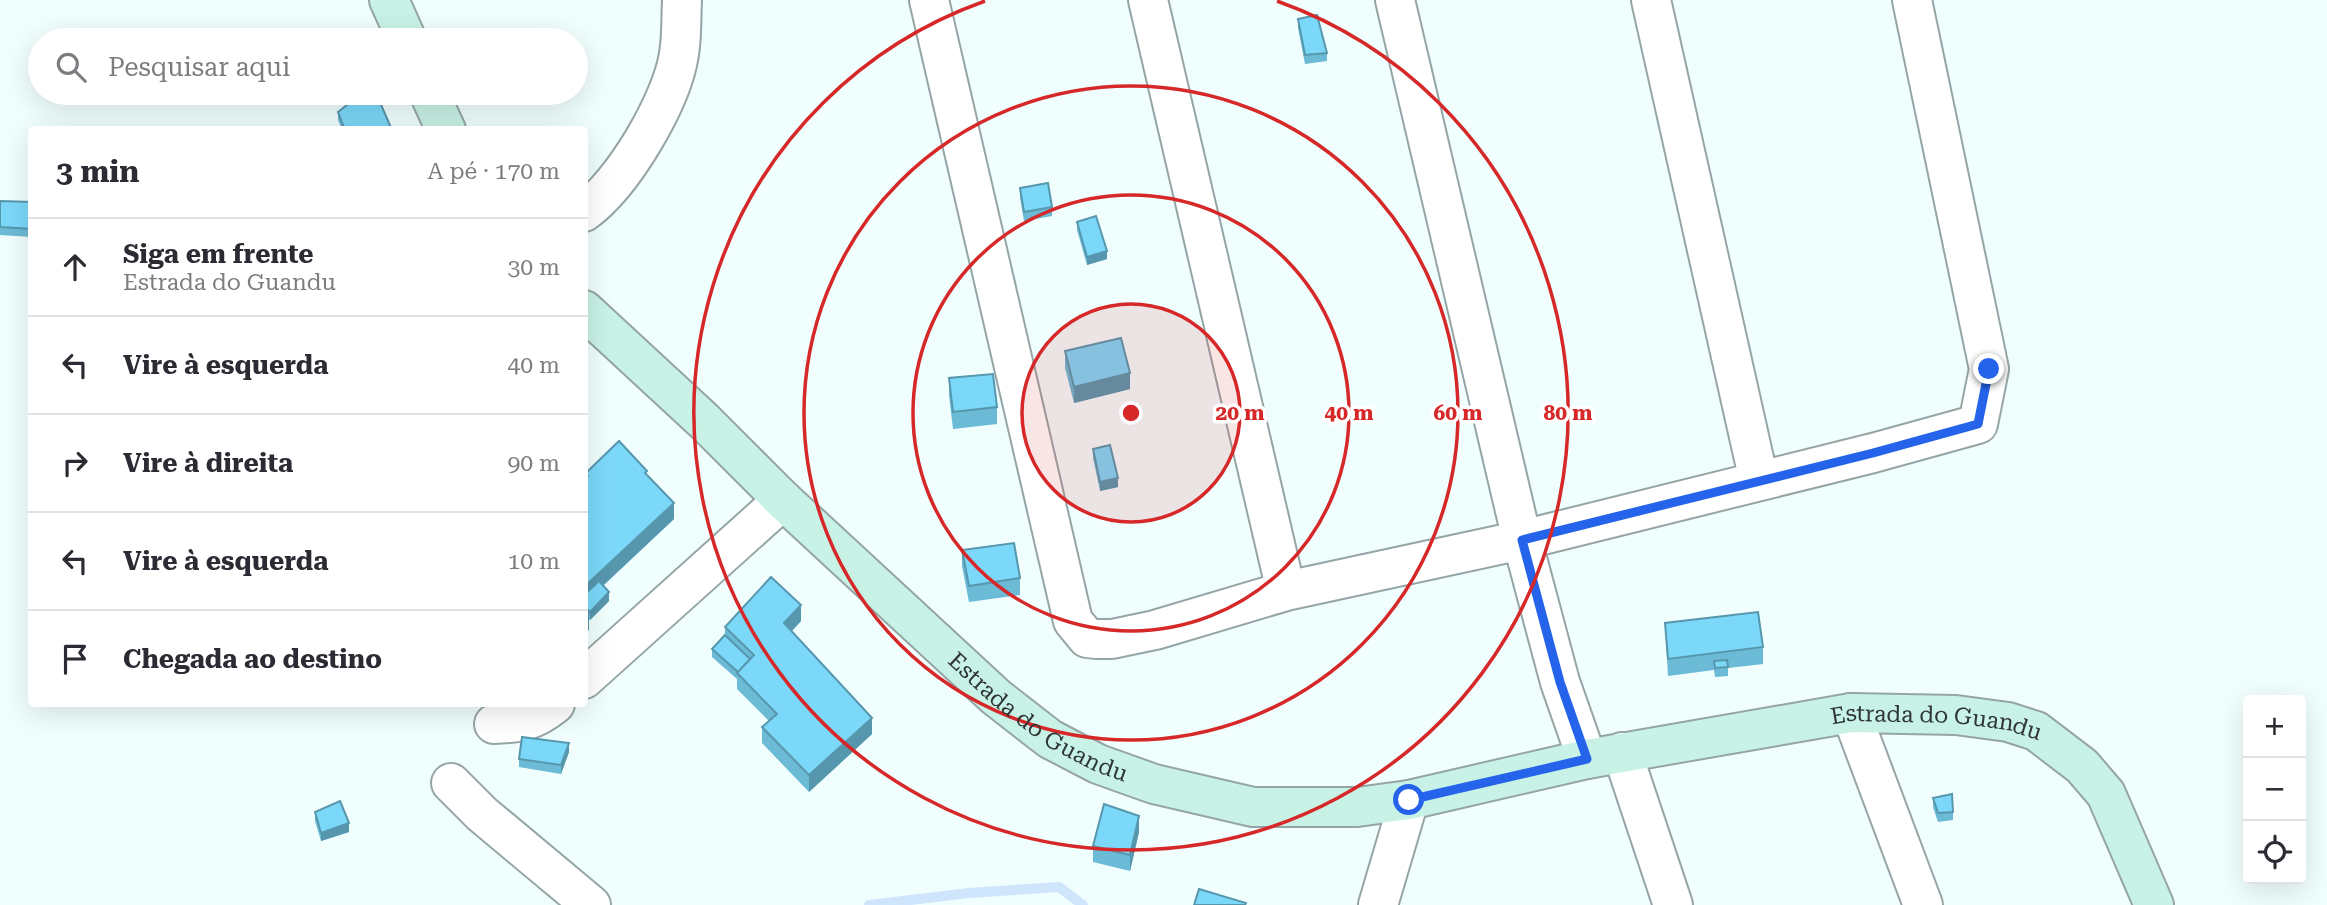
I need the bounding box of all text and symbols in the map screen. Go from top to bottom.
search box [28,28,588,105]
icon: search [52,48,90,86]
text: Pesquisar aqui [108,52,290,82]
text: 3 min [56,154,139,189]
text: A pé · 170 m [428,158,560,185]
text: Siga em frente [123,239,313,269]
icon: ahead [56,248,94,286]
text: 30 m [507,254,560,281]
text: Estrada do Guandu [123,269,336,296]
icon: left [56,346,94,384]
text: Vire à esquerda [123,350,328,380]
text: 40 m [507,352,560,379]
route end [1973,353,2004,384]
centre of rings [1119,401,1143,425]
text: 20 m [1215,401,1265,425]
text: 40 m [1324,401,1374,425]
text: 60 m [1433,401,1483,425]
text: 80 m [1543,401,1593,425]
icon: right [56,444,94,482]
text: Vire à direita [123,448,293,478]
text: 90 m [507,450,560,477]
icon: left [56,542,94,580]
text: Vire à esquerda [123,546,328,576]
text: 10 m [507,548,560,575]
icon: arrive [56,640,94,678]
text: Chegada ao destino [123,644,382,674]
street label: Estrada do Guandu [943,647,1131,787]
map controls [2243,695,2306,884]
button: + [2243,695,2306,758]
street label: Estrada do Guandu [1829,699,2045,746]
button: − [2243,758,2306,821]
route start [1393,784,1424,815]
button: locate [2243,821,2306,884]

